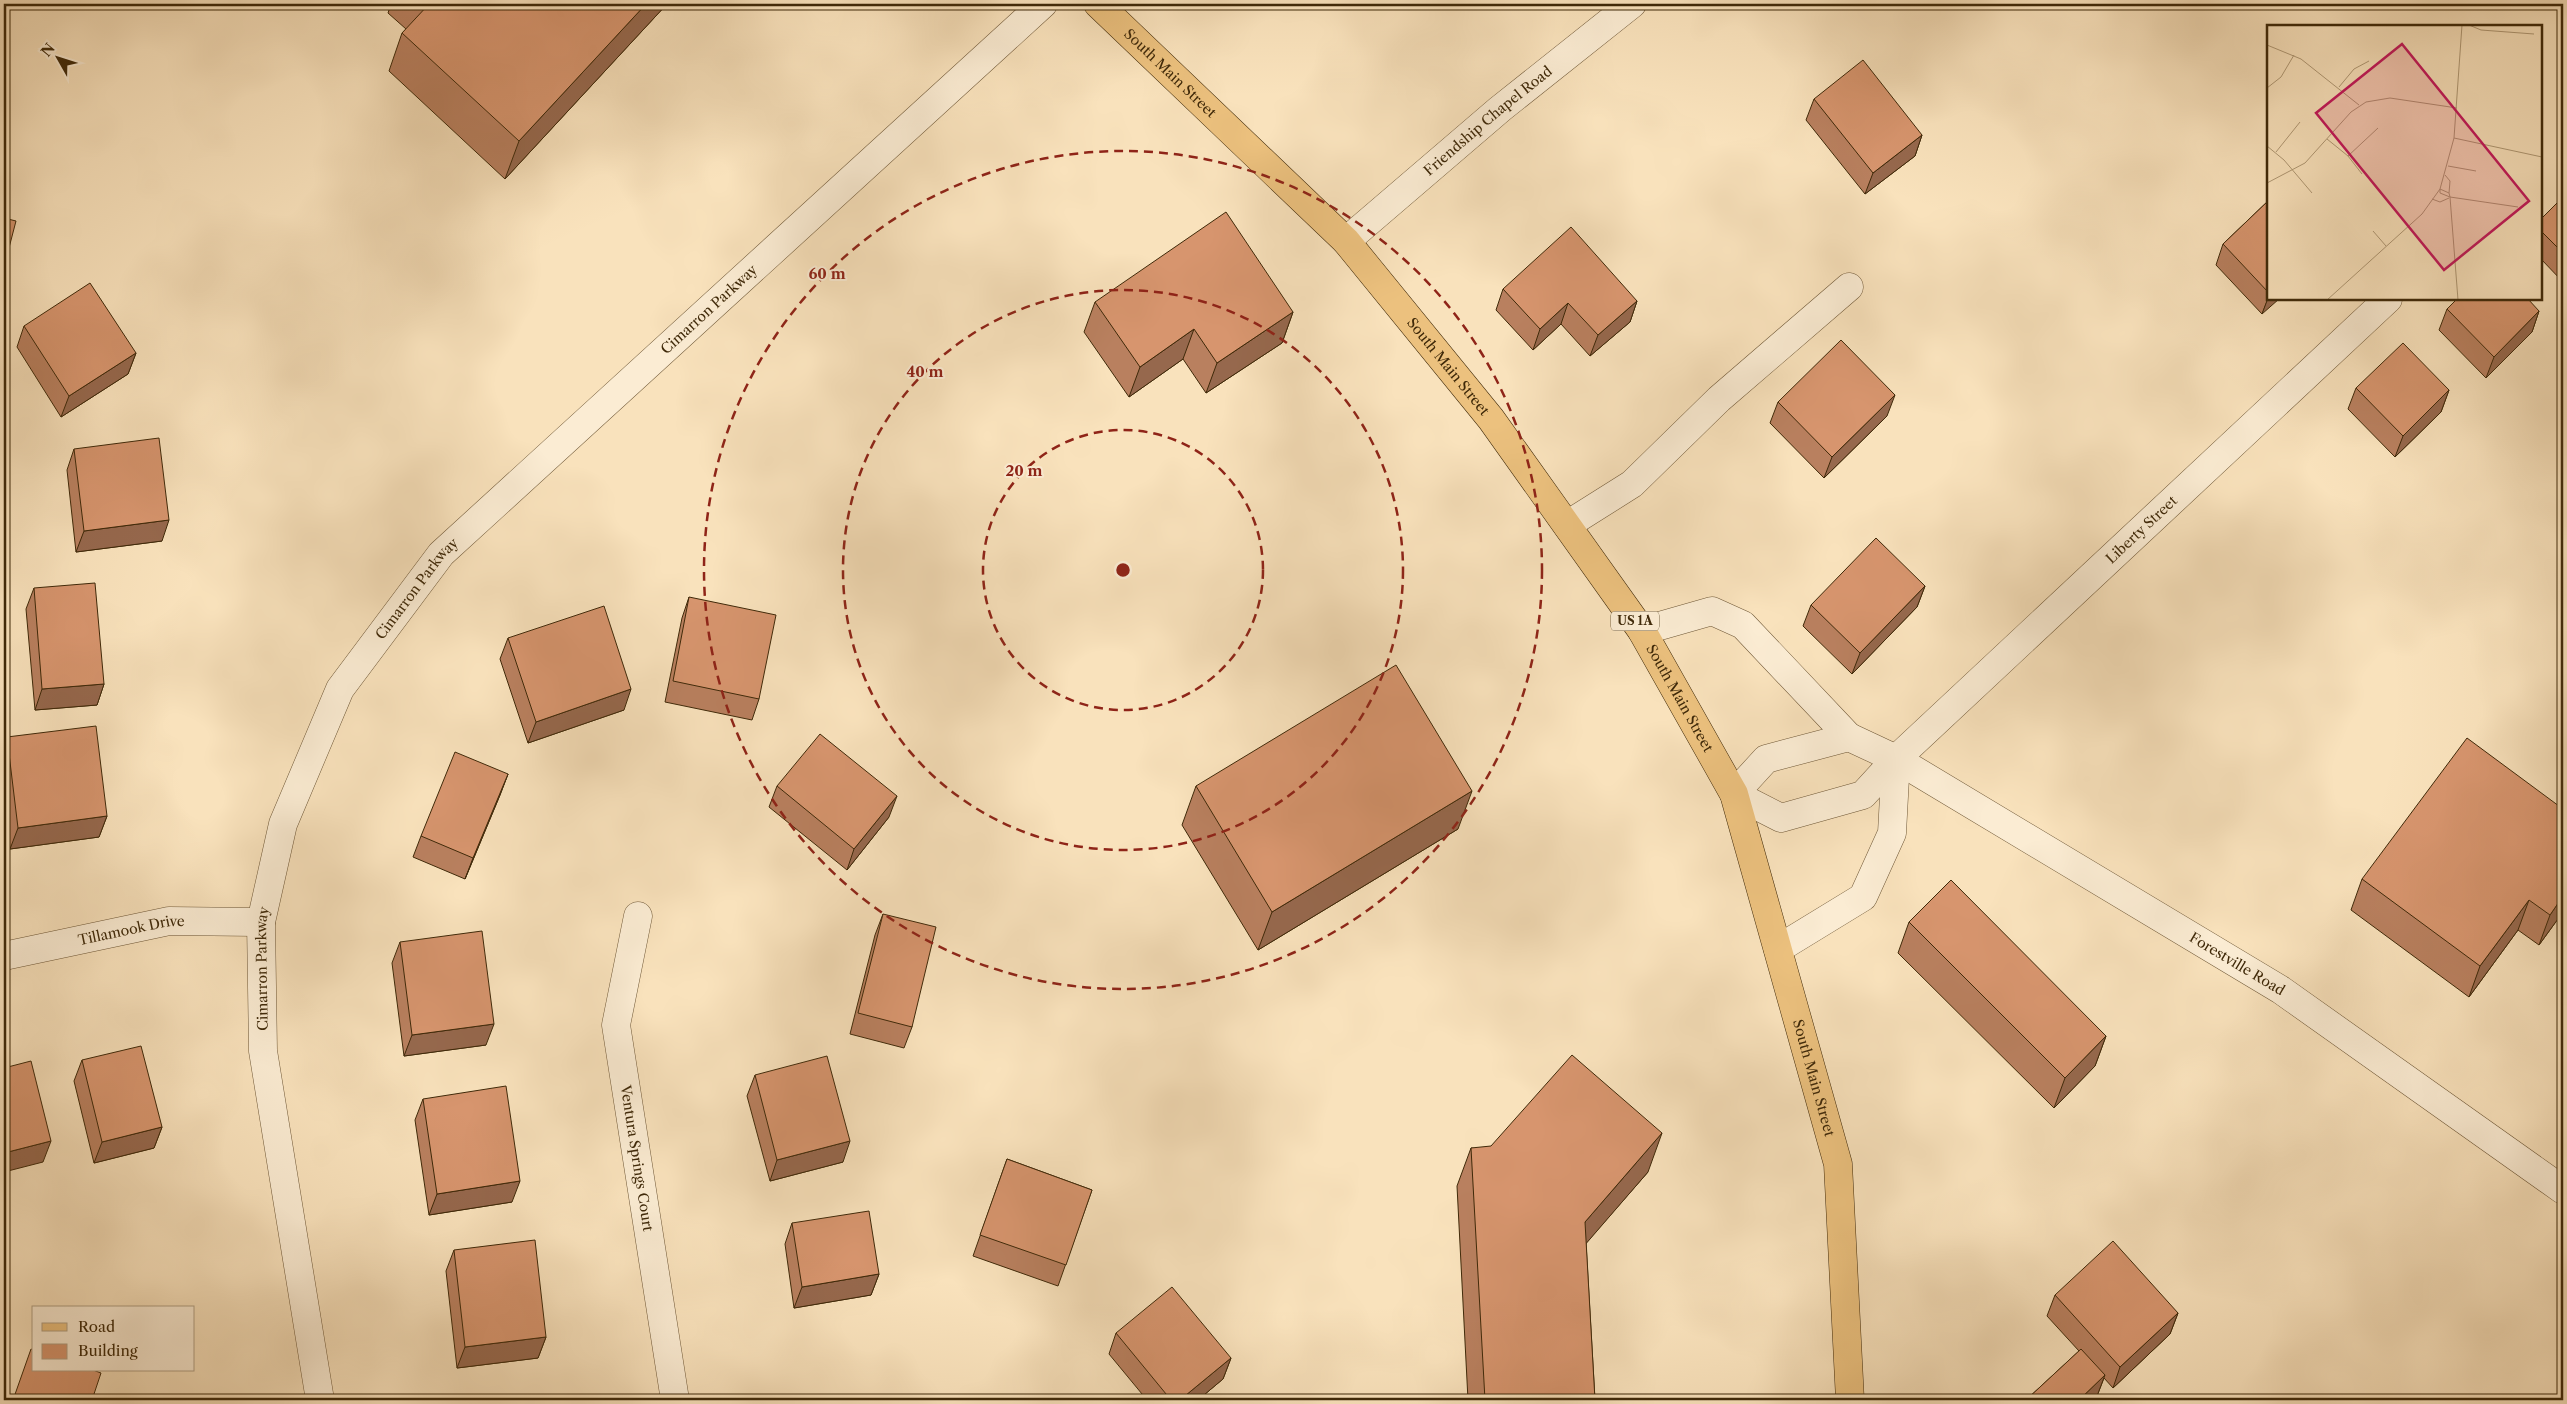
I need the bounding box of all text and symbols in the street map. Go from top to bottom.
street label: South Main Street [1120,25,1220,121]
inset map [2267,25,2542,300]
north arrow [32,32,82,82]
text: N [37,39,59,60]
street label: Friendship Chapel Road [1420,62,1556,179]
street label: Cimarron Parkway [657,261,761,358]
text: 60 m [808,264,846,283]
street label: South Main Street [1403,314,1493,419]
text: 40 m [906,362,944,381]
text: 20 m [1005,461,1043,480]
street label: Liberty Street [2102,492,2181,567]
street label: Cimarron Parkway [371,534,462,643]
centre of rings [1114,561,1132,579]
road number: US 1A [1611,612,1659,630]
street label: South Main Street [1642,641,1717,755]
street label: Cimarron Parkway [252,905,273,1031]
street label: Tillamook Drive [76,912,185,949]
street label: Forestville Road [2186,928,2289,1000]
street label: South Main Street [1789,1017,1839,1139]
street label: Ventura Springs Court [616,1083,657,1233]
legend [32,1306,195,1372]
text: Road [78,1317,115,1336]
text: Building [78,1341,138,1360]

